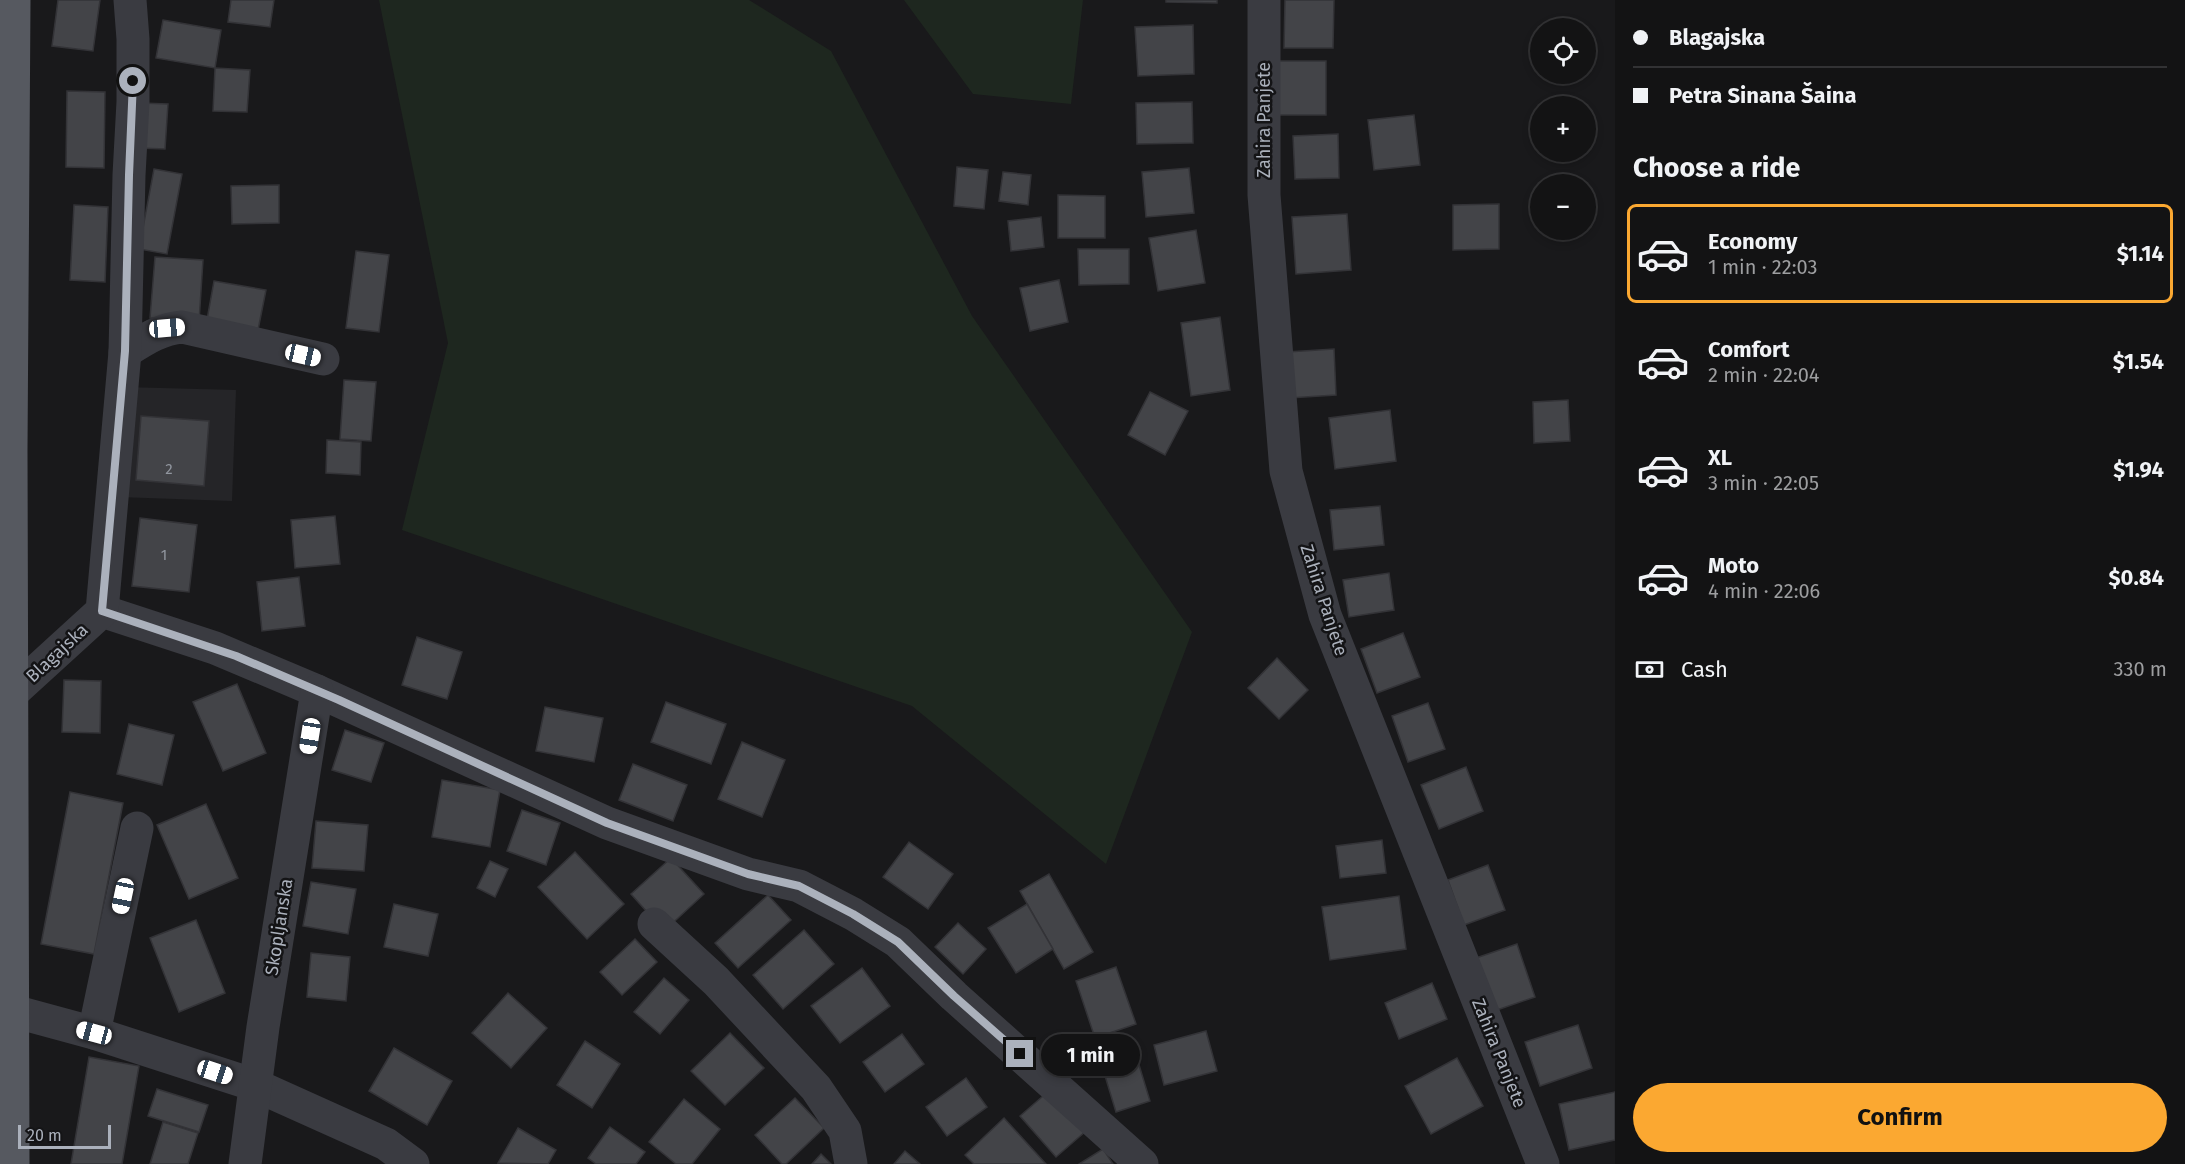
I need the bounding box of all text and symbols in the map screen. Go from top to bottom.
map controls [1530,18,1596,240]
button: locate [1530,18,1596,84]
text: Blagajska [1669,24,1765,51]
street label: Zahira Panjete [1253,62,1275,178]
route start [119,67,146,94]
text: Petra Sinana Šaina [1669,82,1857,109]
button: + [1530,96,1596,162]
text: Choose a ride [1633,152,1800,184]
button: − [1530,174,1596,240]
icon: car [1636,227,1690,281]
text: Economy [1708,228,1797,255]
text: $1.14 [2117,240,2164,267]
text: 1 min · 22:03 [1708,255,1817,279]
car [148,317,186,339]
icon: car [1636,335,1690,389]
text: Comfort [1708,336,1789,363]
car [283,342,323,368]
text: $1.54 [2113,348,2164,375]
text: 2 min · 22:04 [1708,363,1820,387]
icon: car [1636,443,1690,497]
text: XL [1708,444,1732,471]
text: $1.94 [2113,456,2164,483]
house number: 2 [165,460,173,478]
text: 3 min · 22:05 [1708,471,1819,495]
street label: Zahira Panjete [1296,541,1352,659]
house number: 1 [161,546,167,564]
icon: car [1636,551,1690,605]
text: Moto [1708,552,1759,579]
text: $0.84 [2109,564,2164,591]
text: 4 min · 22:06 [1708,579,1820,603]
street label: Blagajska [22,619,92,687]
icon: cash [1633,653,1666,686]
text: Cash [1681,656,1728,683]
text: 330 m [2113,657,2167,681]
car [298,717,322,755]
car [110,877,136,915]
street label: Skopljanska [260,877,298,977]
street label: Zahira Panjete [1467,995,1531,1111]
car [74,1020,114,1046]
callout: 1 min [1041,1033,1140,1075]
route end [1006,1040,1033,1067]
text: 1 min [1066,1043,1115,1067]
car [195,1058,235,1086]
button: Confirm [1633,1083,2167,1152]
scale bar [18,1122,111,1150]
text: 20 m [27,1126,62,1145]

